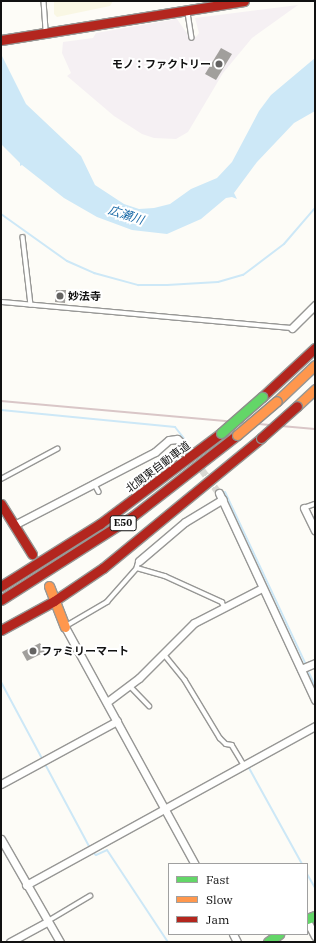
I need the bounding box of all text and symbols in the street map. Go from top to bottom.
place label: モノ：ファクトリー [112,57,211,71]
marker: モノ：ファクトリー [214,59,224,69]
water label: 広瀬川 [107,203,145,227]
place label: 妙法寺 [68,289,101,303]
marker: 妙法寺 [55,291,65,301]
street label: 北関東自動車道 [123,439,193,495]
road number: E50 [109,515,137,531]
place label: ファミリーマート [41,644,129,658]
marker: ファミリーマート [28,646,38,656]
legend [168,863,308,935]
text: Fast [206,872,230,887]
text: Slow [206,892,233,907]
text: Jam [206,912,229,927]

